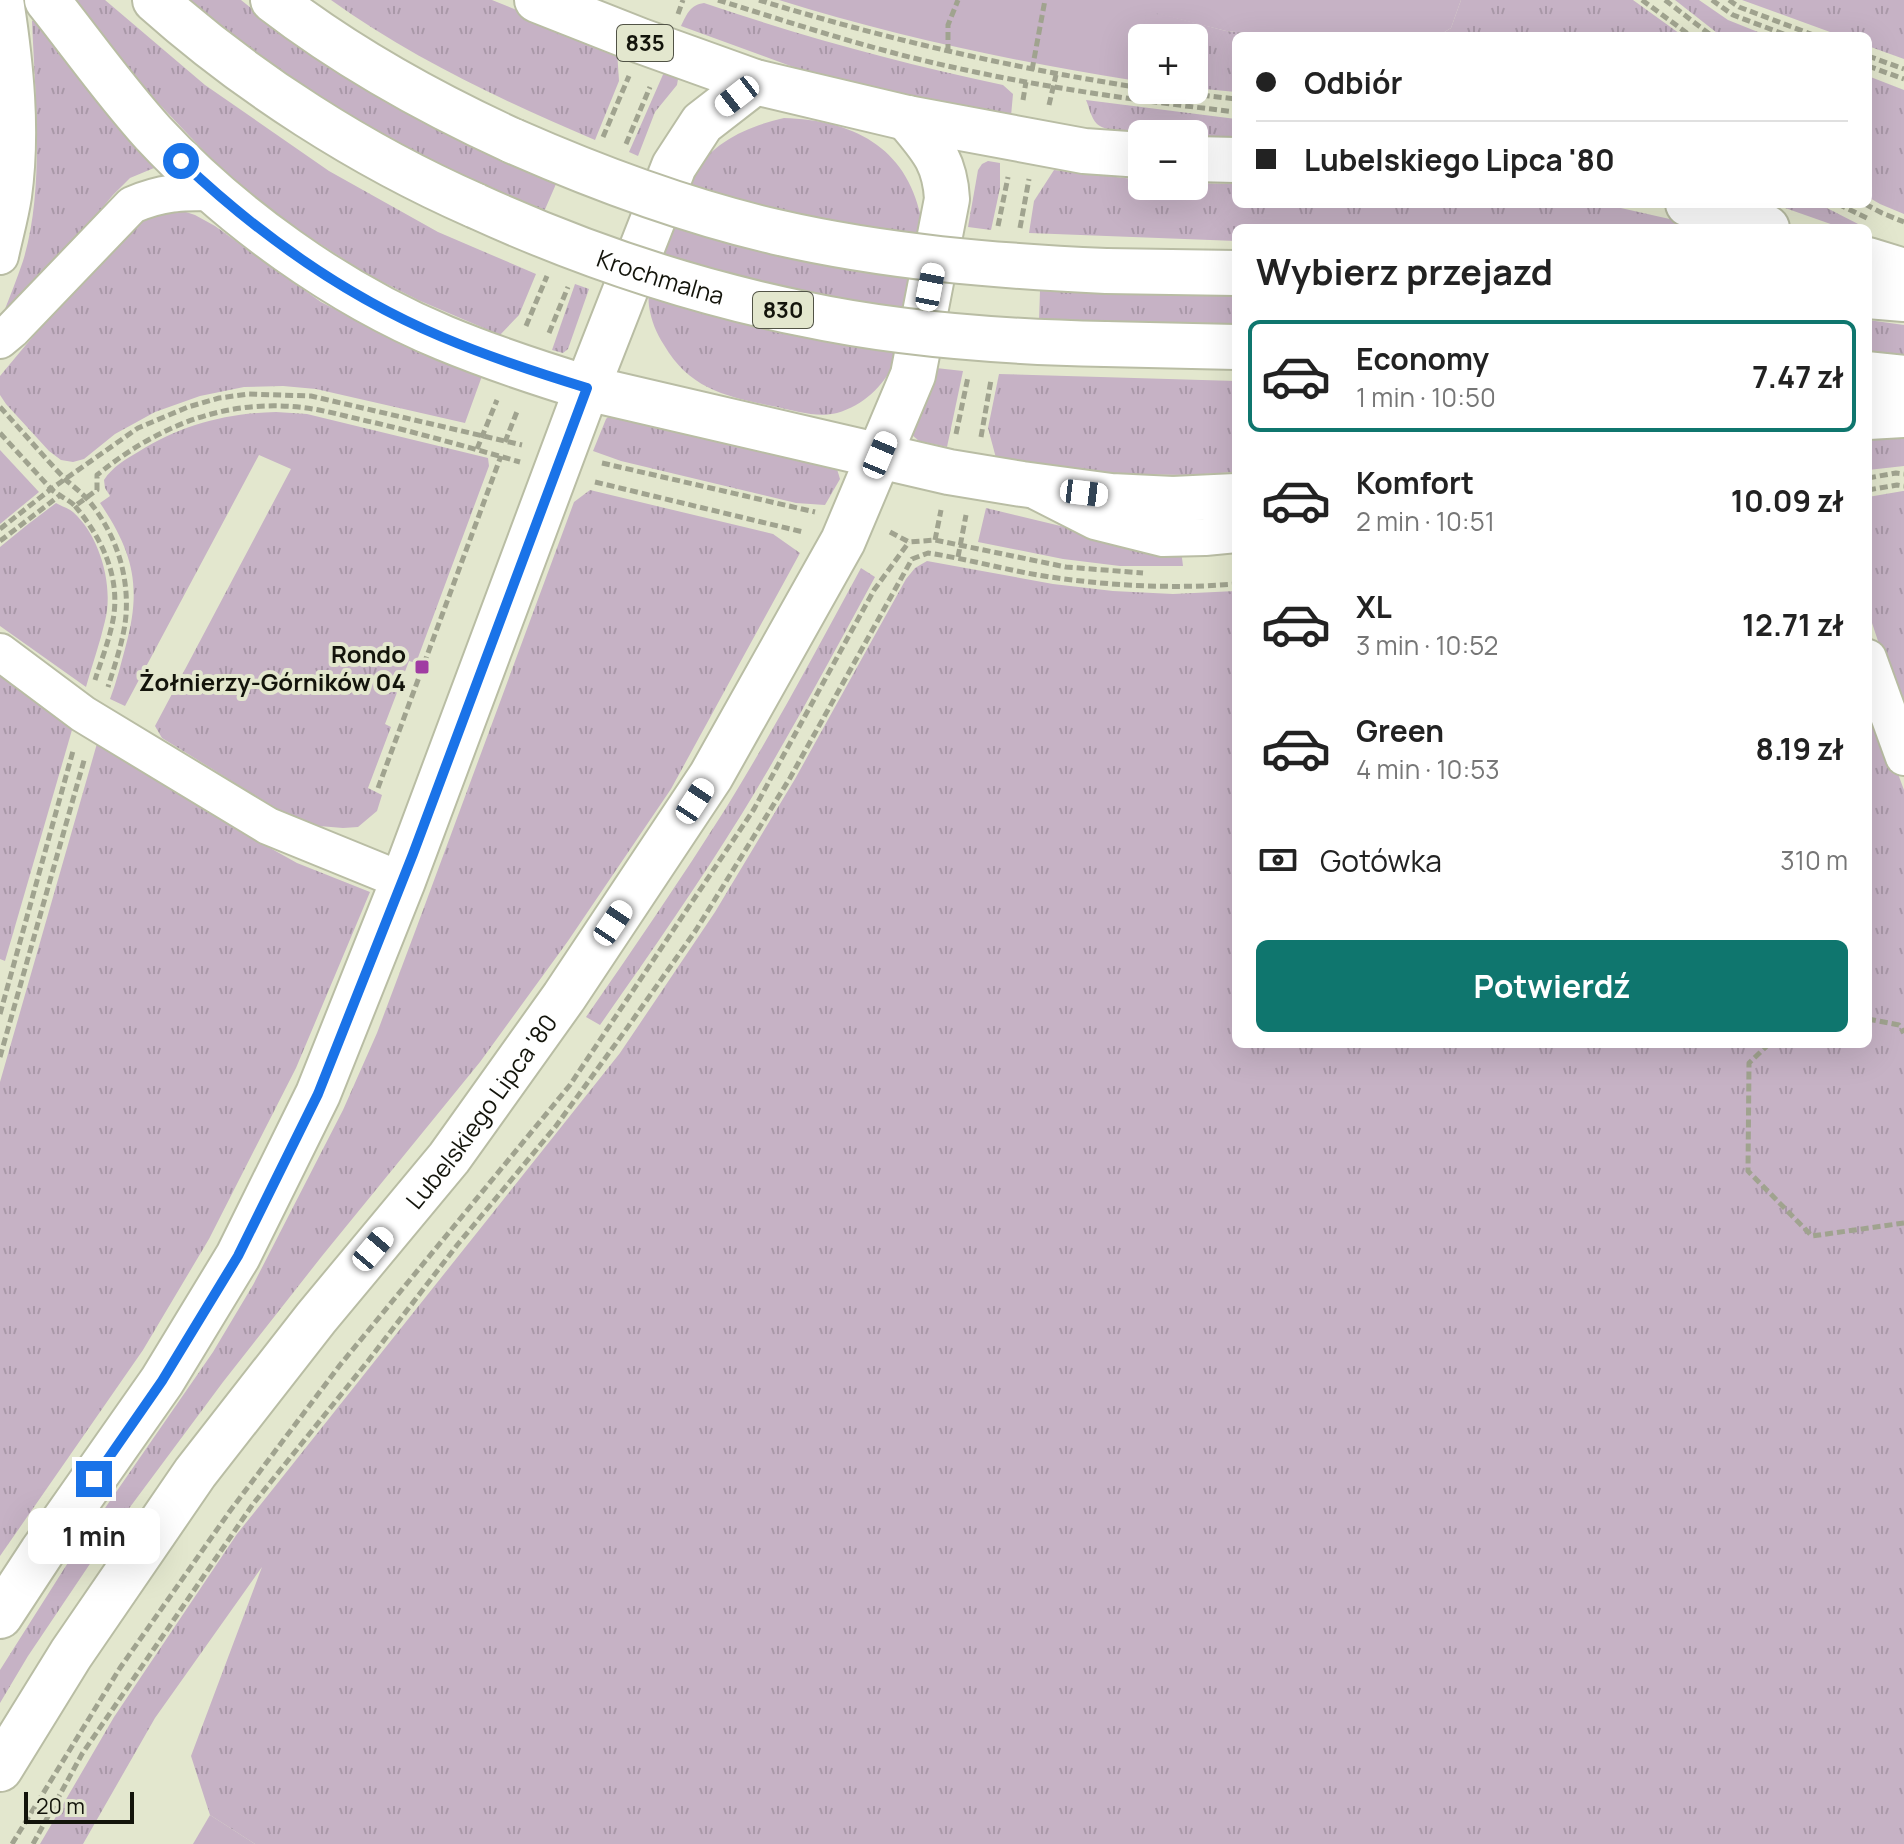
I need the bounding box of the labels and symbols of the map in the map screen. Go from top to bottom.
road number: 835 [617,25,673,61]
car [711,72,763,120]
route start [163,143,199,179]
street label: Krochmalna [593,241,728,311]
car [914,261,946,313]
road number: 830 [753,292,813,328]
car [860,428,900,482]
car [1059,478,1109,508]
place label: Rondo Żołnierzy-Górników 04 [139,637,406,698]
marker: Rondo Żołnierzy-Górników 04 [413,658,431,676]
car [672,774,718,828]
car [590,896,636,950]
street label: Lubelskiego Lipca '80 [397,1007,564,1215]
car [348,1223,398,1275]
route end [76,1461,112,1497]
callout: 1 min [28,1507,160,1563]
scale bar [24,1788,134,1824]

